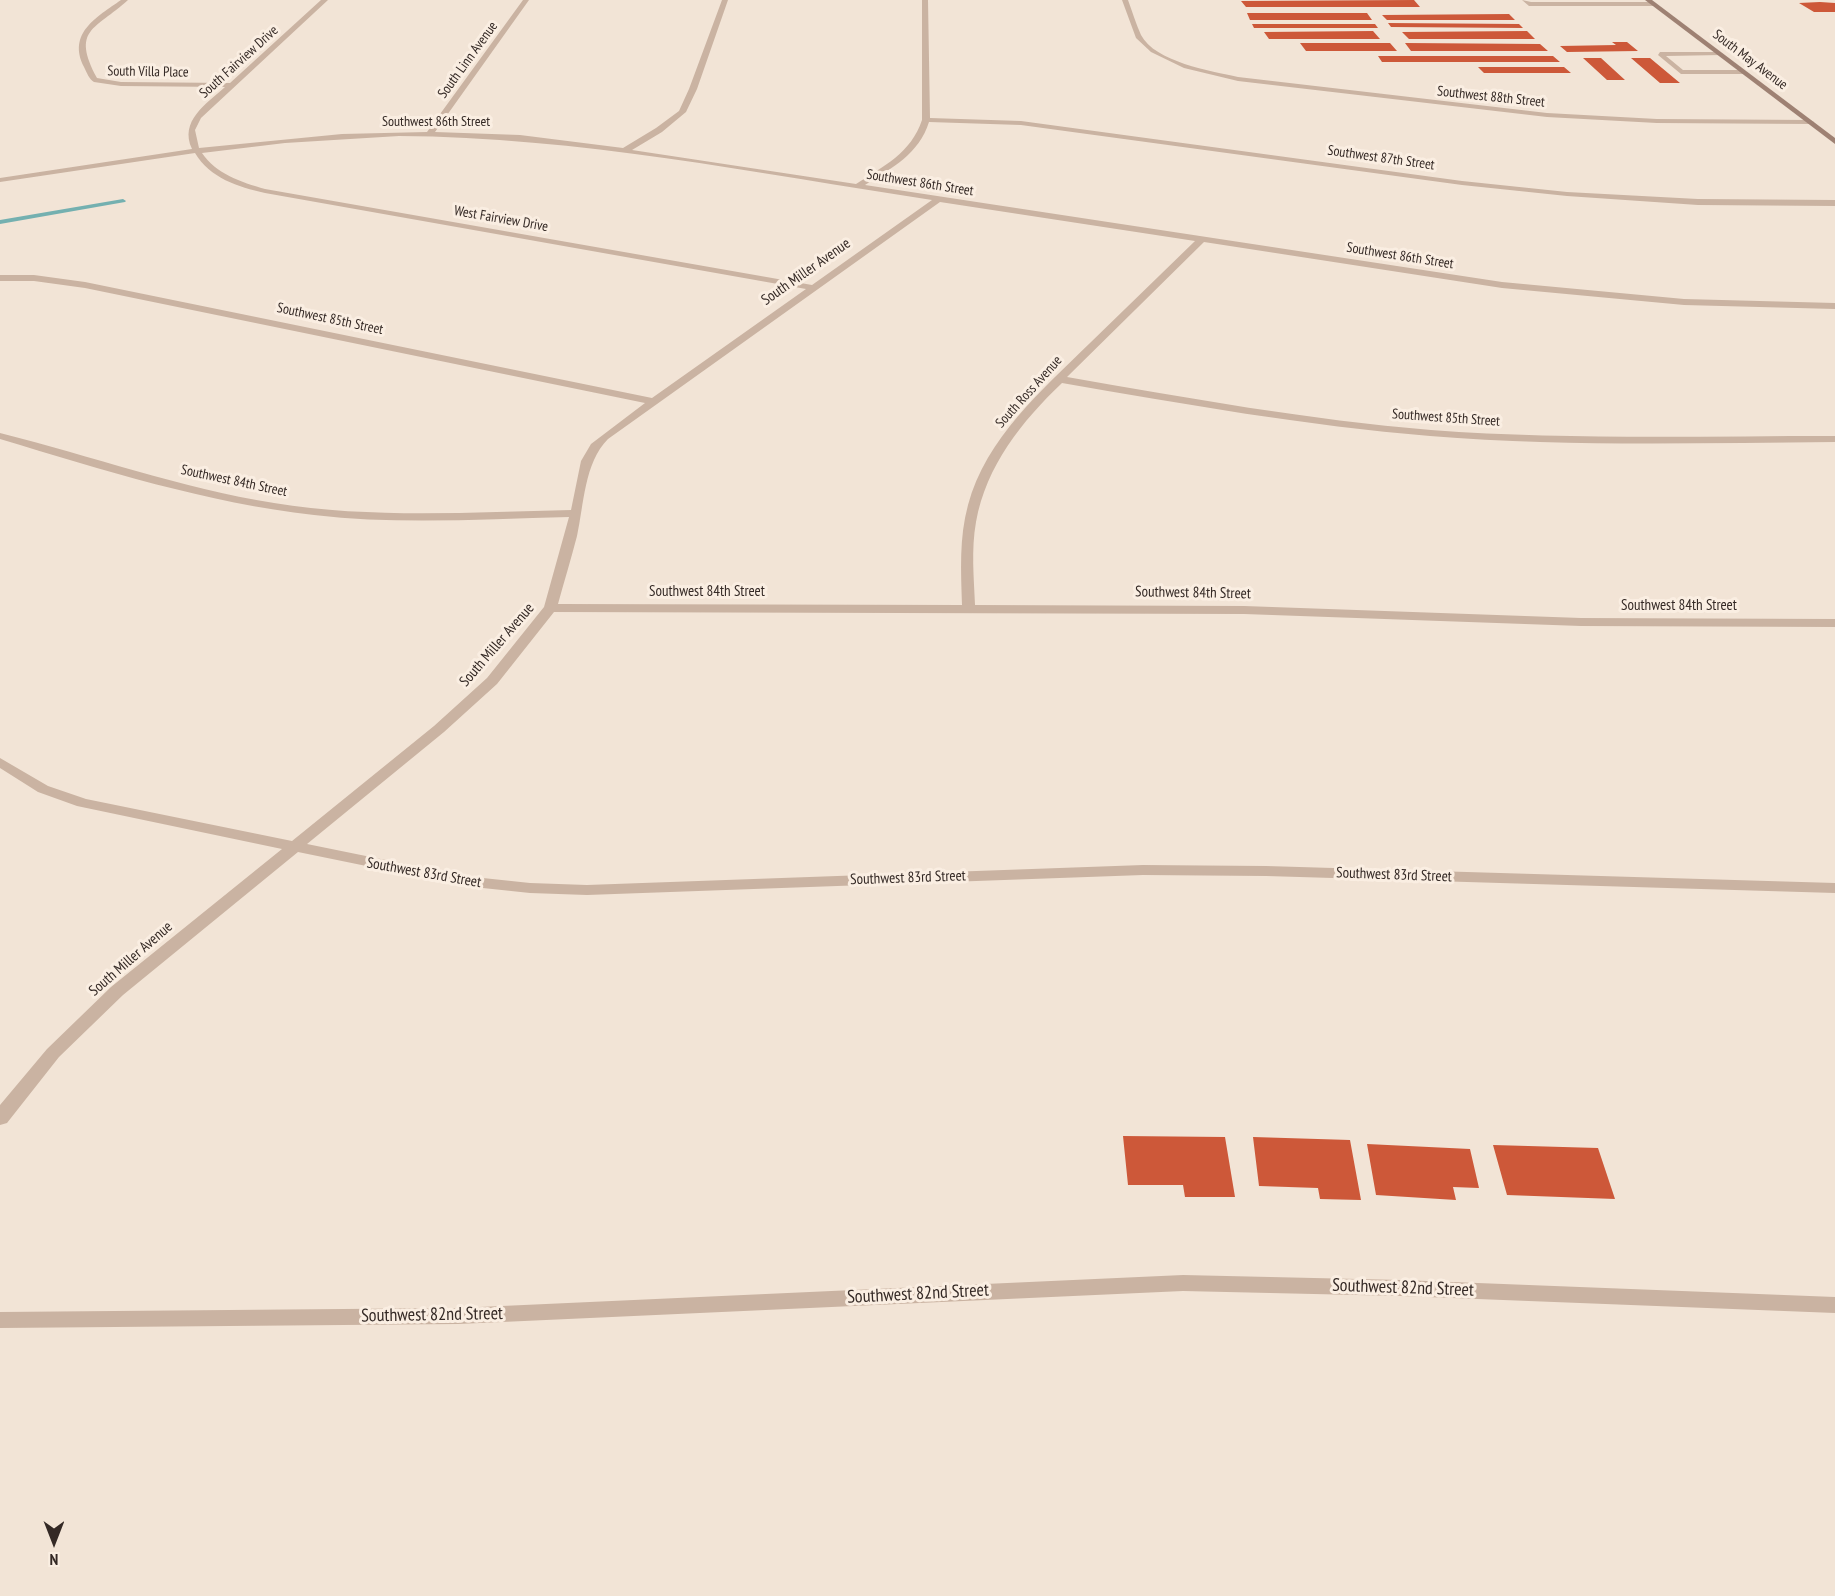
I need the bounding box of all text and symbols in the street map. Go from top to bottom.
street label: South Linn Avenue [435,18,501,102]
street label: South Fairview Drive [196,22,282,102]
street label: South May Avenue [1709,26,1791,94]
street label: South Villa Place [107,63,189,81]
street label: Southwest 88th Street [1436,83,1546,111]
street label: Southwest 86th Street [382,114,490,130]
street label: Southwest 87th Street [1326,142,1436,174]
street label: Southwest 86th Street [865,166,975,200]
street label: West Fairview Drive [453,202,549,236]
street label: South Miller Avenue [758,235,854,309]
street label: Southwest 86th Street [1345,239,1455,273]
street label: Southwest 85th Street [275,300,385,338]
street label: South Ross Avenue [992,353,1066,431]
street label: Southwest 85th Street [1391,406,1501,430]
street label: Southwest 84th Street [179,462,289,500]
street label: Southwest 84th Street [649,583,765,601]
street label: Southwest 84th Street [1135,583,1251,603]
street label: Southwest 84th Street [1621,597,1737,615]
street label: South Miller Avenue [456,600,538,690]
street label: Southwest 83rd Street [365,854,483,892]
street label: Southwest 83rd Street [1336,864,1452,886]
street label: Southwest 83rd Street [850,867,966,889]
street label: South Miller Avenue [86,918,176,1000]
street label: Southwest 82nd Street [1332,1275,1474,1301]
street label: Southwest 82nd Street [847,1280,989,1308]
street label: Southwest 82nd Street [361,1303,503,1327]
north arrow [24,1512,84,1572]
text: N [50,1550,58,1570]

